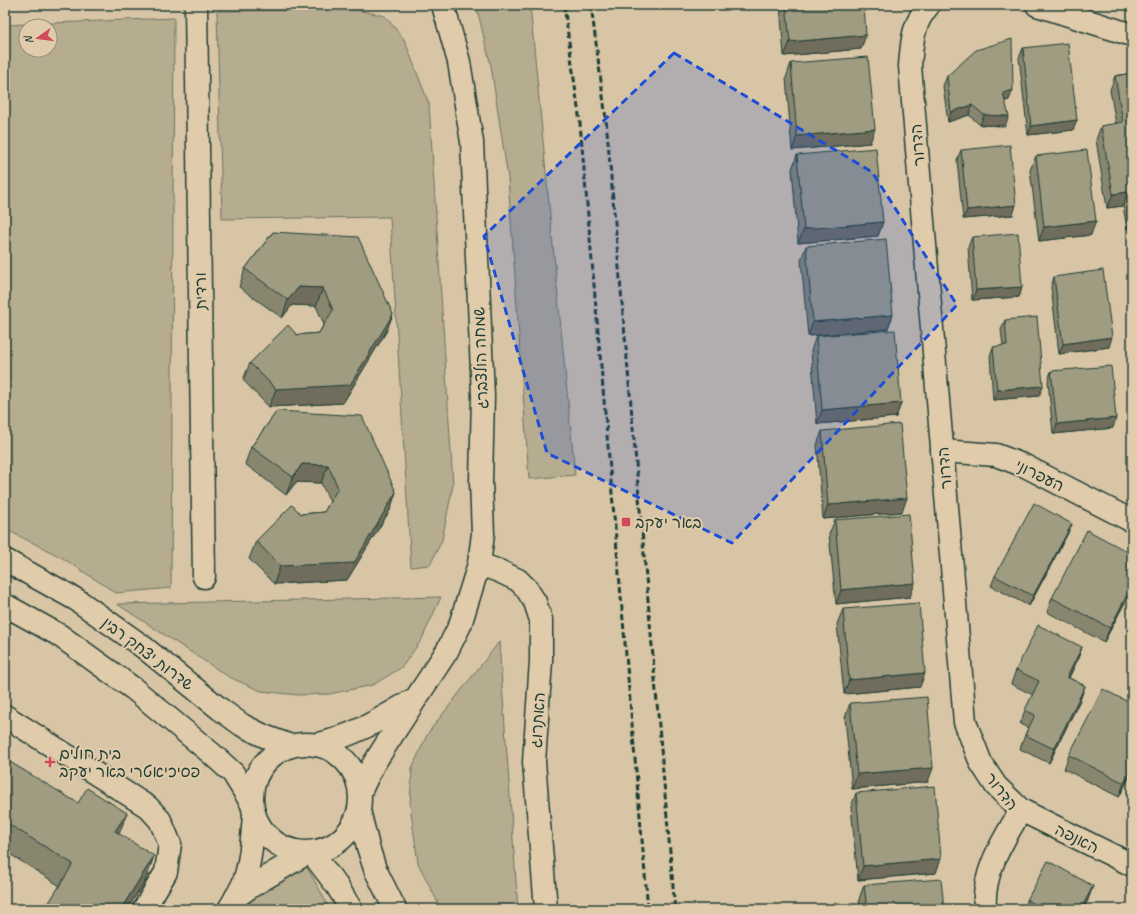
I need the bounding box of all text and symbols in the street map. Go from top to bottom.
north arrow [18,18,58,58]
text: N [20,33,36,45]
street label: הדרור [906,123,930,167]
street label: ורדית [191,272,211,311]
street label: שמחה הולצברג [469,307,493,409]
street label: הדרור [933,446,957,490]
street label: העפרוני [1012,456,1067,496]
place label: באר יעקב [635,513,702,533]
marker: באר יעקב [620,516,632,528]
street label: שדרות יצחק רבין [97,613,198,695]
street label: האתרוג [526,692,550,749]
place label: בית חולים פסיכיאטרי באר יעקב [59,744,200,782]
marker: בית חולים פסיכיאטרי באר יעקב [44,756,56,768]
street label: הדרור [980,769,1022,815]
street label: האנפה [1051,820,1102,858]

